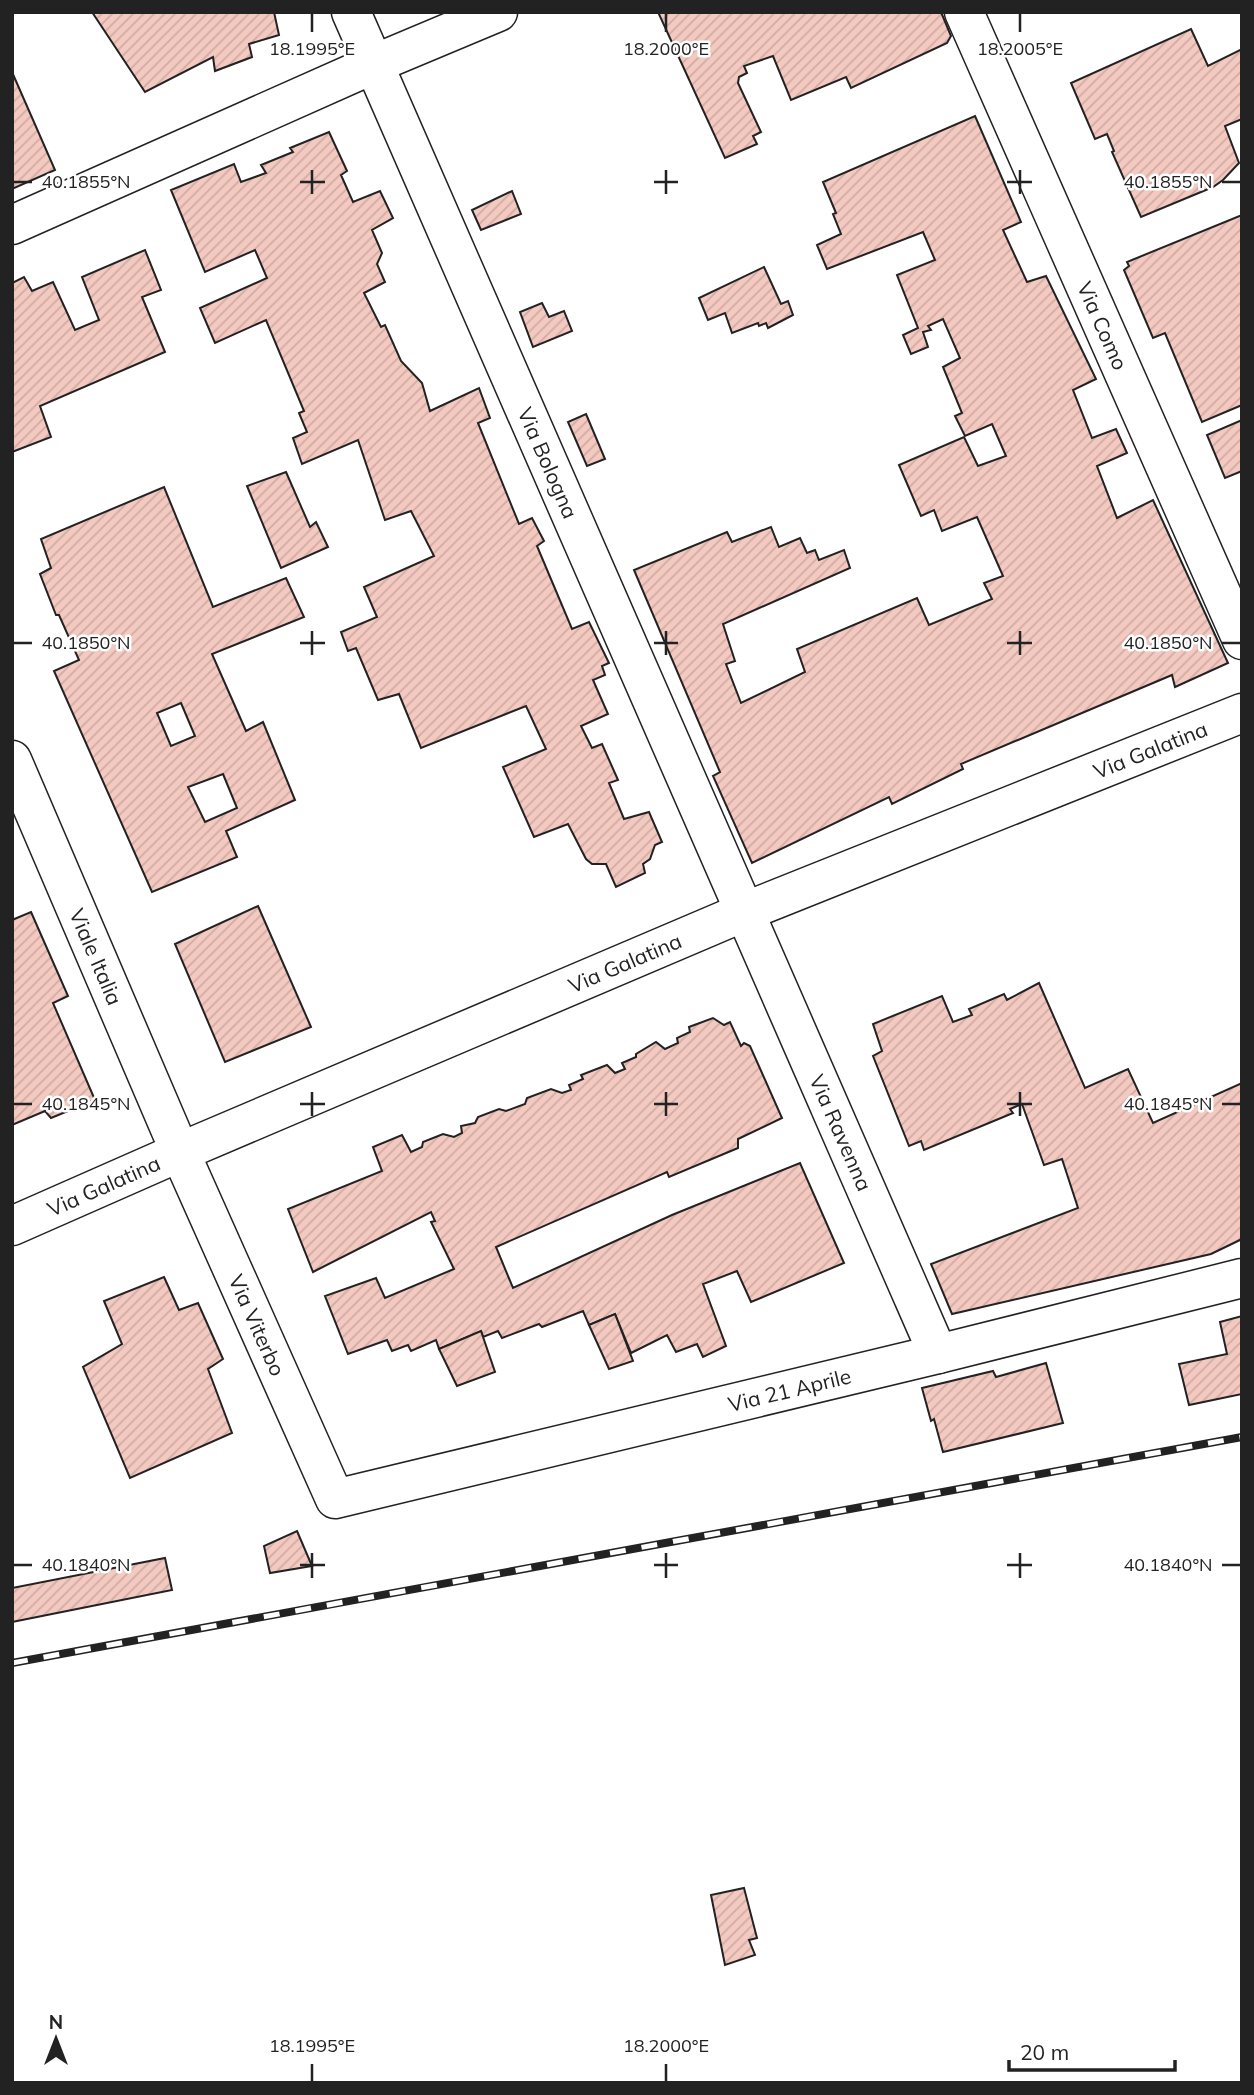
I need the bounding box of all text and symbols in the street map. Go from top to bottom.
text: 18.1995°E [269,37,355,60]
text: 18.2000°E [623,37,709,60]
text: 18.2005°E [977,37,1063,60]
text: 40.1855°N [41,170,131,193]
text: 40.1855°N [1123,170,1213,193]
street label: Via Como [1072,277,1134,374]
street label: Via Bologna [512,403,584,522]
text: 40.1850°N [41,631,131,654]
text: 40.1850°N [1123,631,1213,654]
street label: Via Galatina [1089,715,1211,784]
street label: Viale Italia [64,905,128,1009]
street label: Via Galatina [564,927,685,998]
street label: Via Ravenna [804,1070,878,1195]
text: 40.1845°N [41,1092,131,1115]
text: 40.1845°N [1123,1092,1213,1115]
street label: Via Galatina [43,1149,164,1222]
street label: Via Viterbo [223,1270,291,1380]
street label: Via 21 Aprile [725,1362,854,1417]
text: 40.1840°N [41,1553,131,1576]
text: 40.1840°N [1123,1553,1213,1576]
north arrow [21,2004,91,2074]
text: N [49,2010,63,2034]
scale bar [1009,2028,1175,2072]
text: 18.1995°E [269,2034,355,2057]
text: 18.2000°E [623,2034,709,2057]
text: 20 m [1020,2039,1069,2065]

